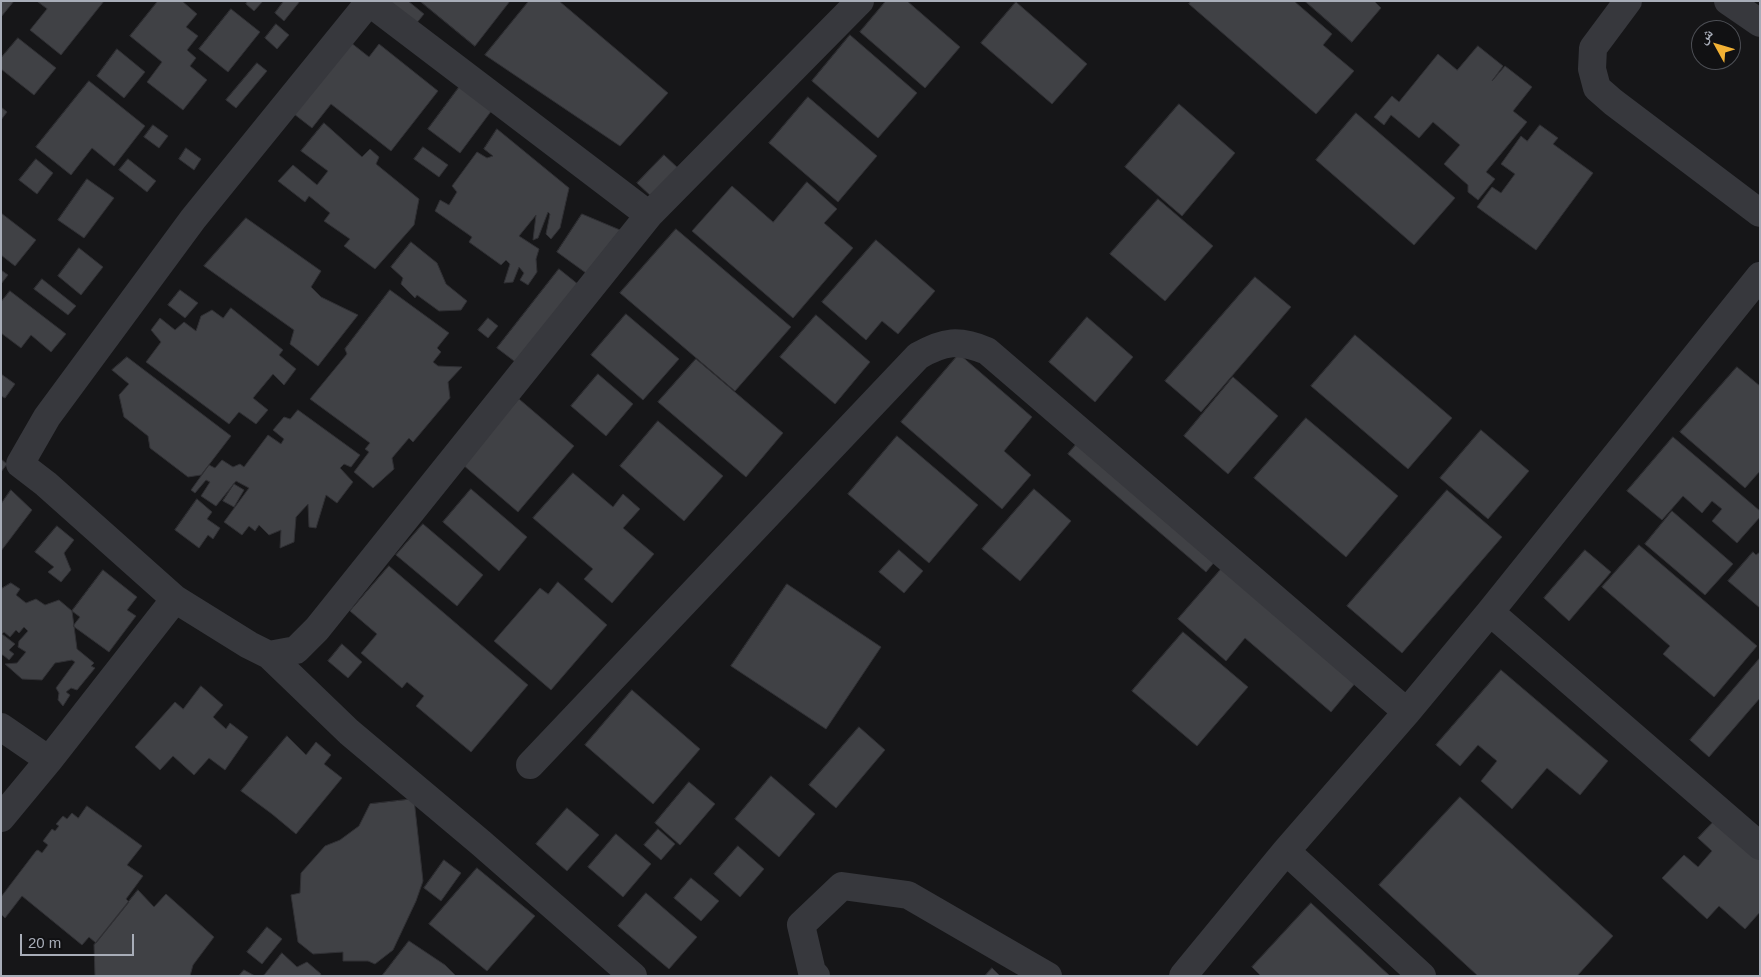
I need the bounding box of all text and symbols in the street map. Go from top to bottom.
north arrow [1691,20,1741,70]
text: ش [1694,25,1716,47]
scale bar [22,924,136,956]
text: 20 m [28,934,61,951]

